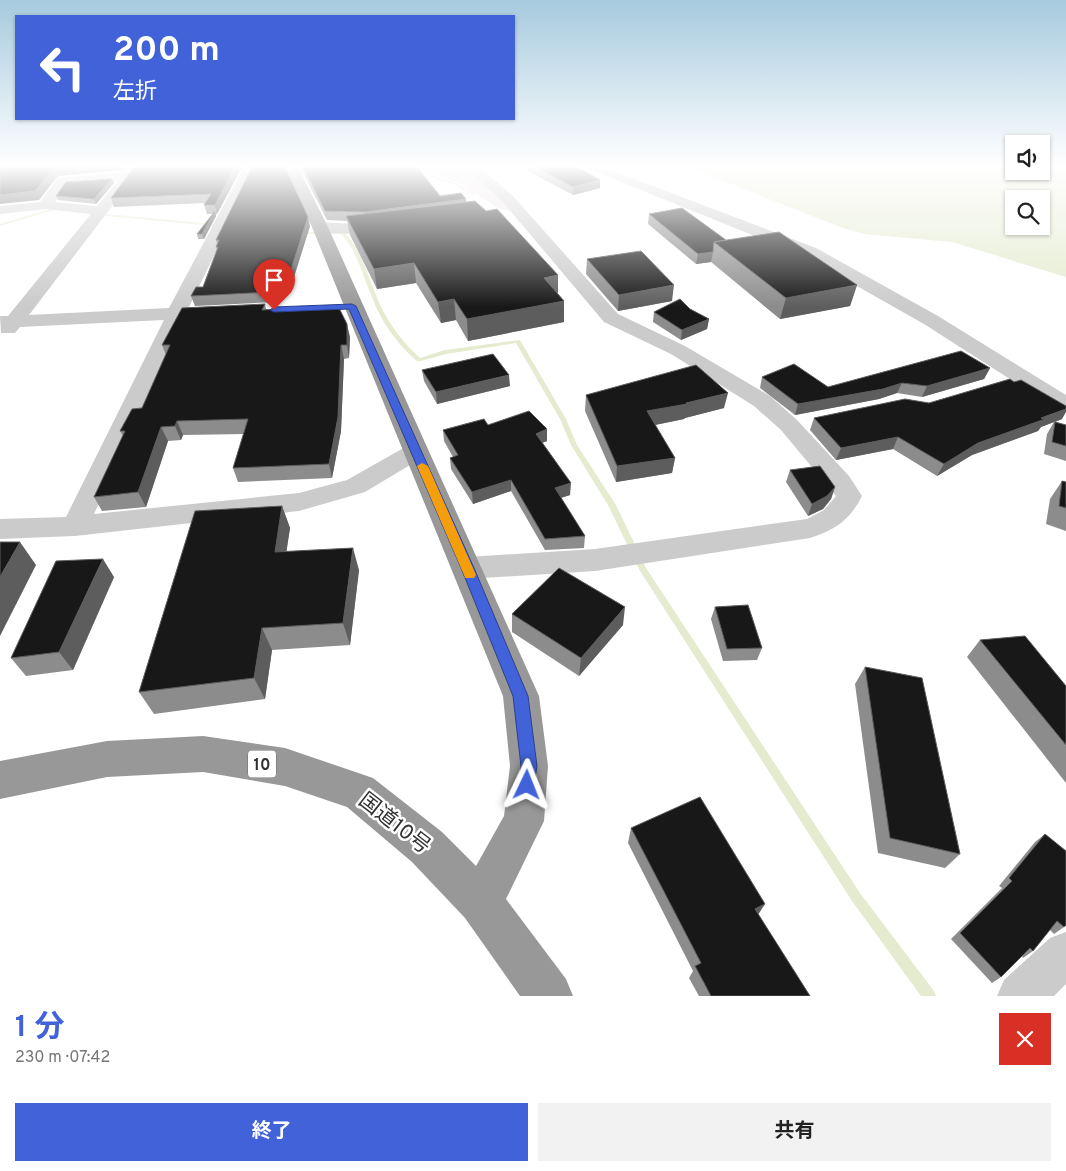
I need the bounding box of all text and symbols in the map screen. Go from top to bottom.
text: 200 m [113,29,220,73]
icon: left [30,35,95,100]
text: 左折 [113,79,157,106]
map controls [1005,135,1050,235]
button: sound [1005,135,1050,180]
button: search [1005,190,1050,235]
pin [253,259,295,310]
icon: arrive [260,266,288,294]
road number: 10 [248,751,276,778]
position arrow [500,758,552,810]
street label: 国道10号 [353,788,436,861]
text: 1 分 [15,1010,65,1047]
button: close [999,1013,1051,1065]
text: 230 m · 07:42 [15,1048,110,1068]
button: 終了 [15,1103,528,1161]
button: 共有 [538,1103,1051,1161]

